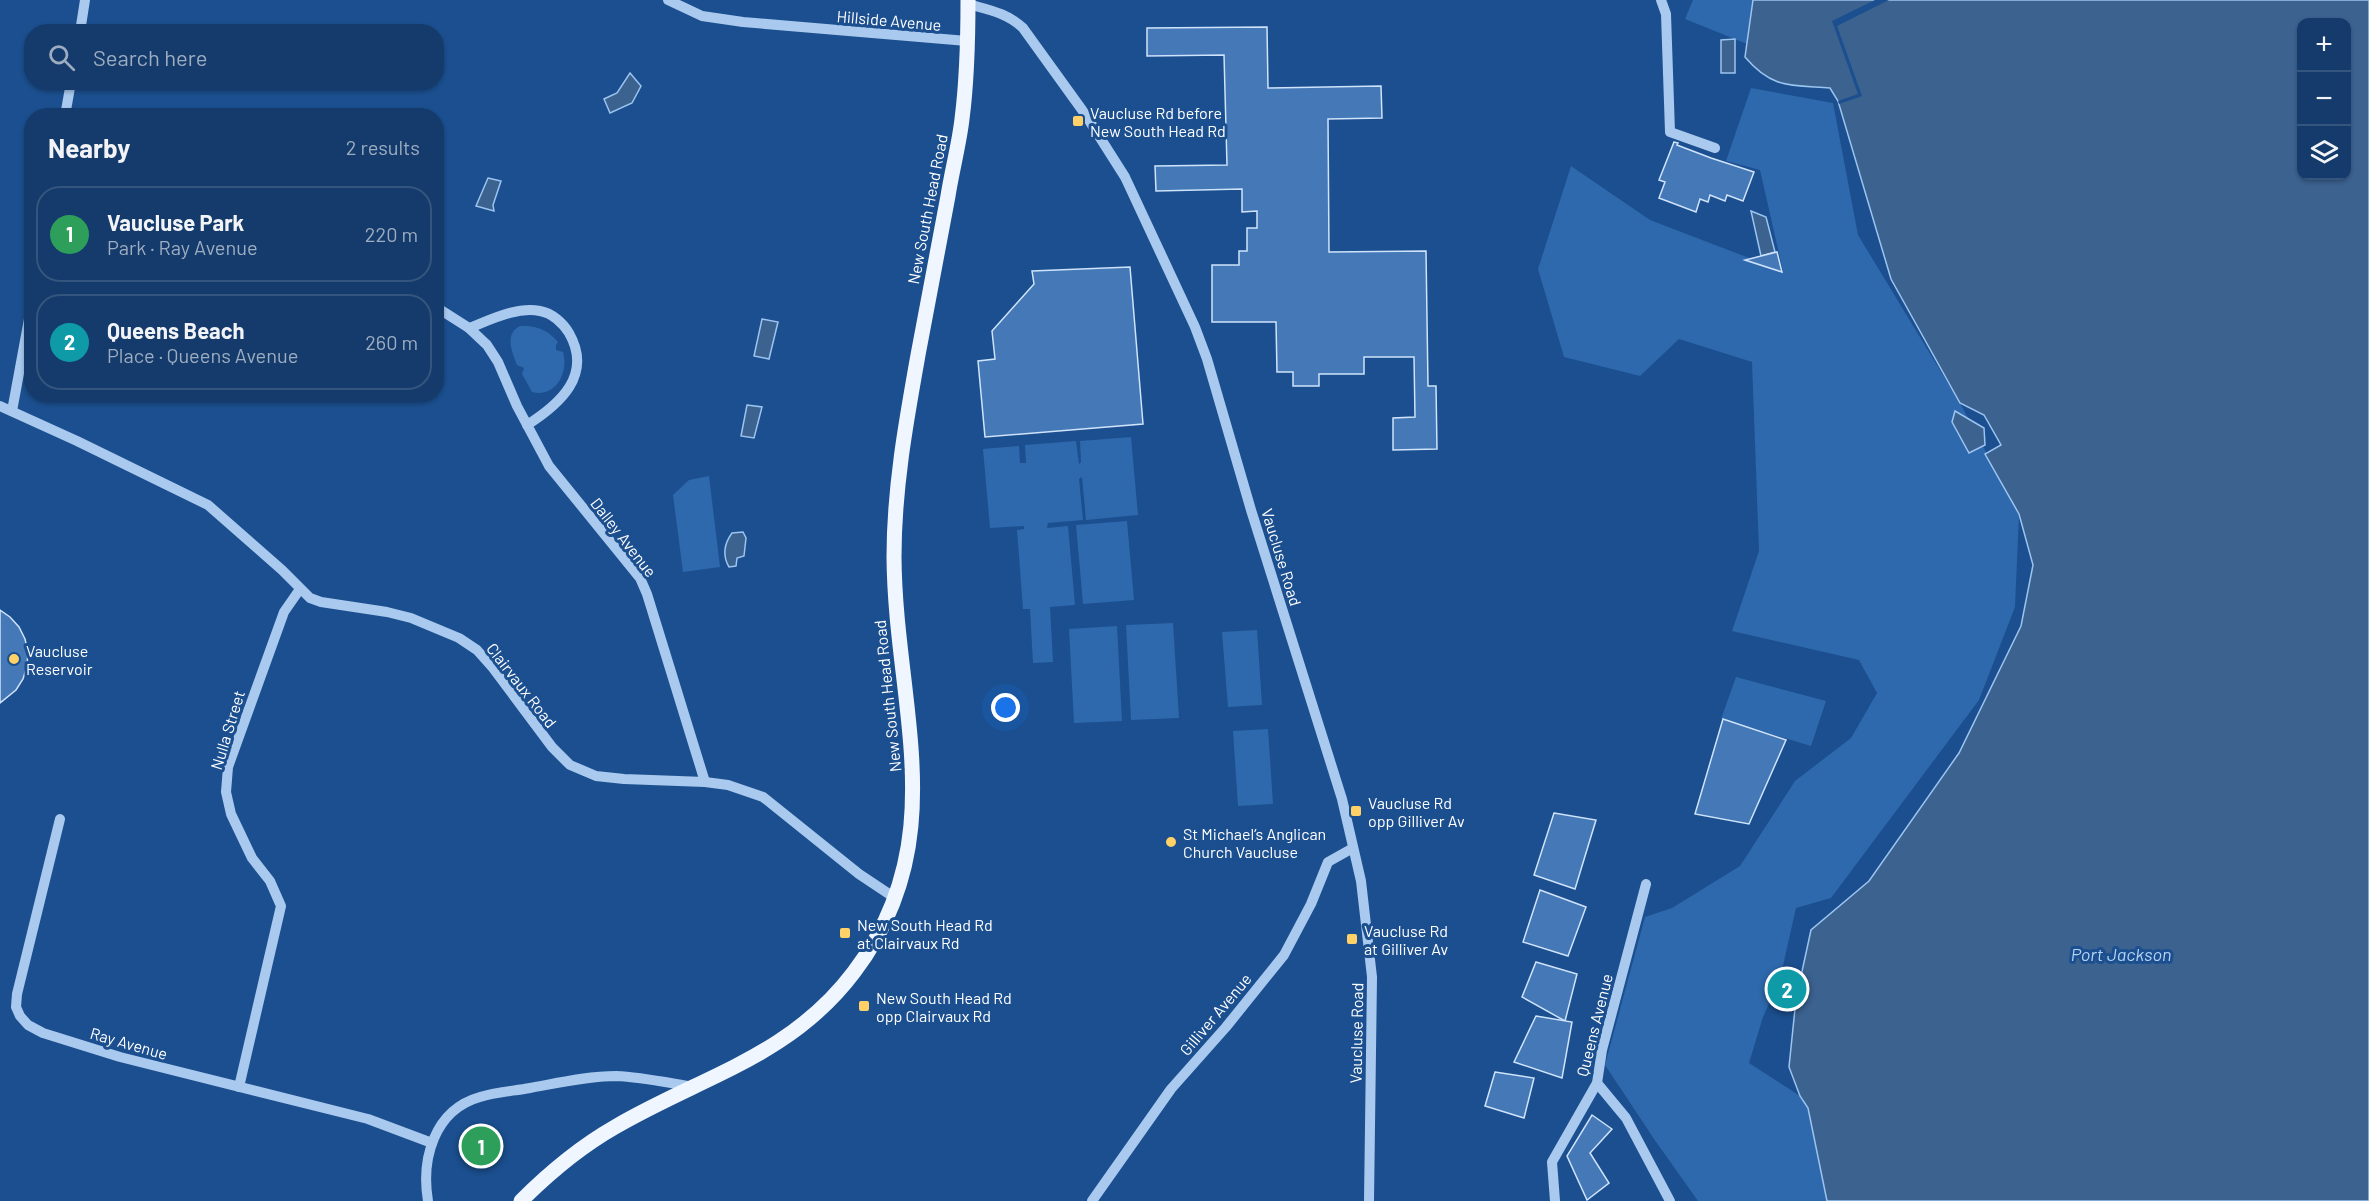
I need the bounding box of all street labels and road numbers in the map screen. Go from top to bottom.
street label: Hillside Avenue [836,6,942,34]
street label: New South Head Road [903,132,951,286]
street label: Dalley Avenue [587,494,661,580]
street label: Vaucluse Road [1258,506,1306,608]
street label: New South Head Road [870,619,904,773]
street label: Clairvaux Road [483,639,561,731]
street label: Nulla Street [206,688,248,772]
street label: Gilliver Avenue [1175,969,1255,1059]
street label: Queens Avenue [1572,972,1616,1078]
street label: Vaucluse Road [1346,982,1366,1084]
street label: Ray Avenue [88,1023,170,1063]

